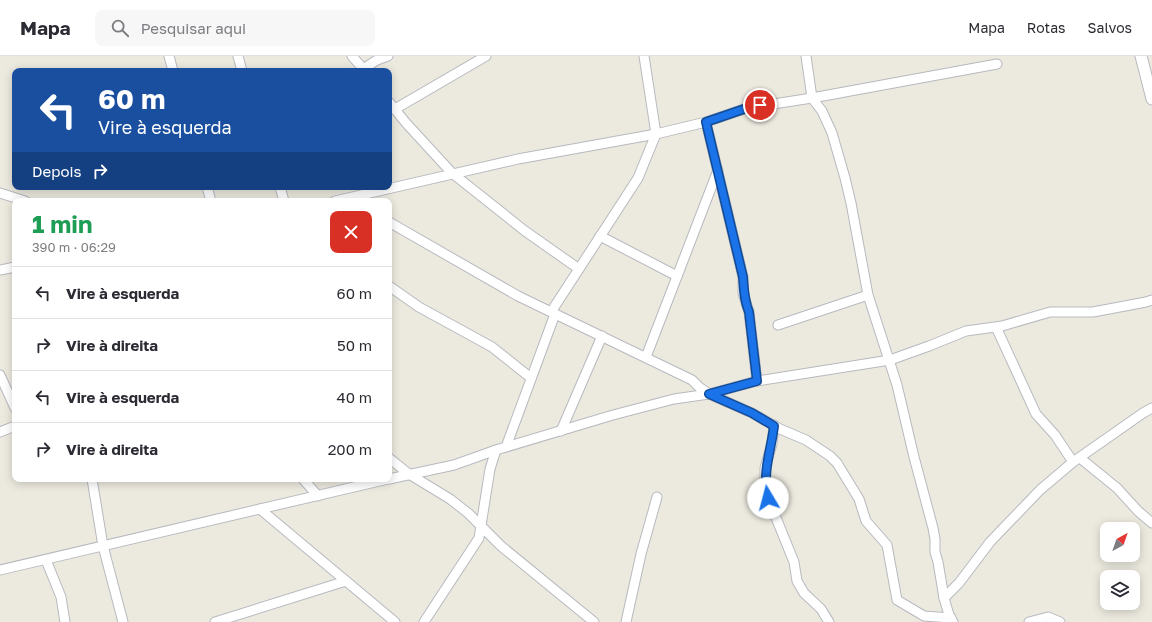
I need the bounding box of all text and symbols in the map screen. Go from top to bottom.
search box [95,10,375,46]
text: Mapa [20,16,71,39]
icon: search [109,17,131,39]
text: Pesquisar aqui [141,19,246,37]
text: Mapa [968,19,1005,36]
text: Rotas [1027,19,1066,36]
text: Salvos [1088,19,1132,36]
text: 60 m [98,82,165,115]
icon: left [32,84,84,136]
pin [743,88,777,122]
icon: arrive [749,94,771,116]
text: Vire à esquerda [98,116,232,138]
icon: right [89,160,111,182]
text: Depois [32,162,81,180]
text: 1 min [32,209,92,238]
button: close [330,211,372,253]
text: 390 m · 06:29 [32,239,116,255]
icon: left [32,282,54,304]
text: Vire à esquerda [66,284,179,302]
text: 60 m [337,284,372,302]
icon: right [32,334,54,356]
text: Vire à direita [66,336,158,354]
text: 50 m [337,336,372,354]
icon: left [32,386,54,408]
text: Vire à esquerda [66,388,179,406]
text: 40 m [337,388,372,406]
icon: right [32,438,54,460]
text: Vire à direita [66,440,158,458]
text: 200 m [328,440,372,458]
position arrow [747,477,789,519]
north arrow [1100,522,1140,562]
map controls [1100,522,1140,610]
button: layers [1100,570,1140,610]

